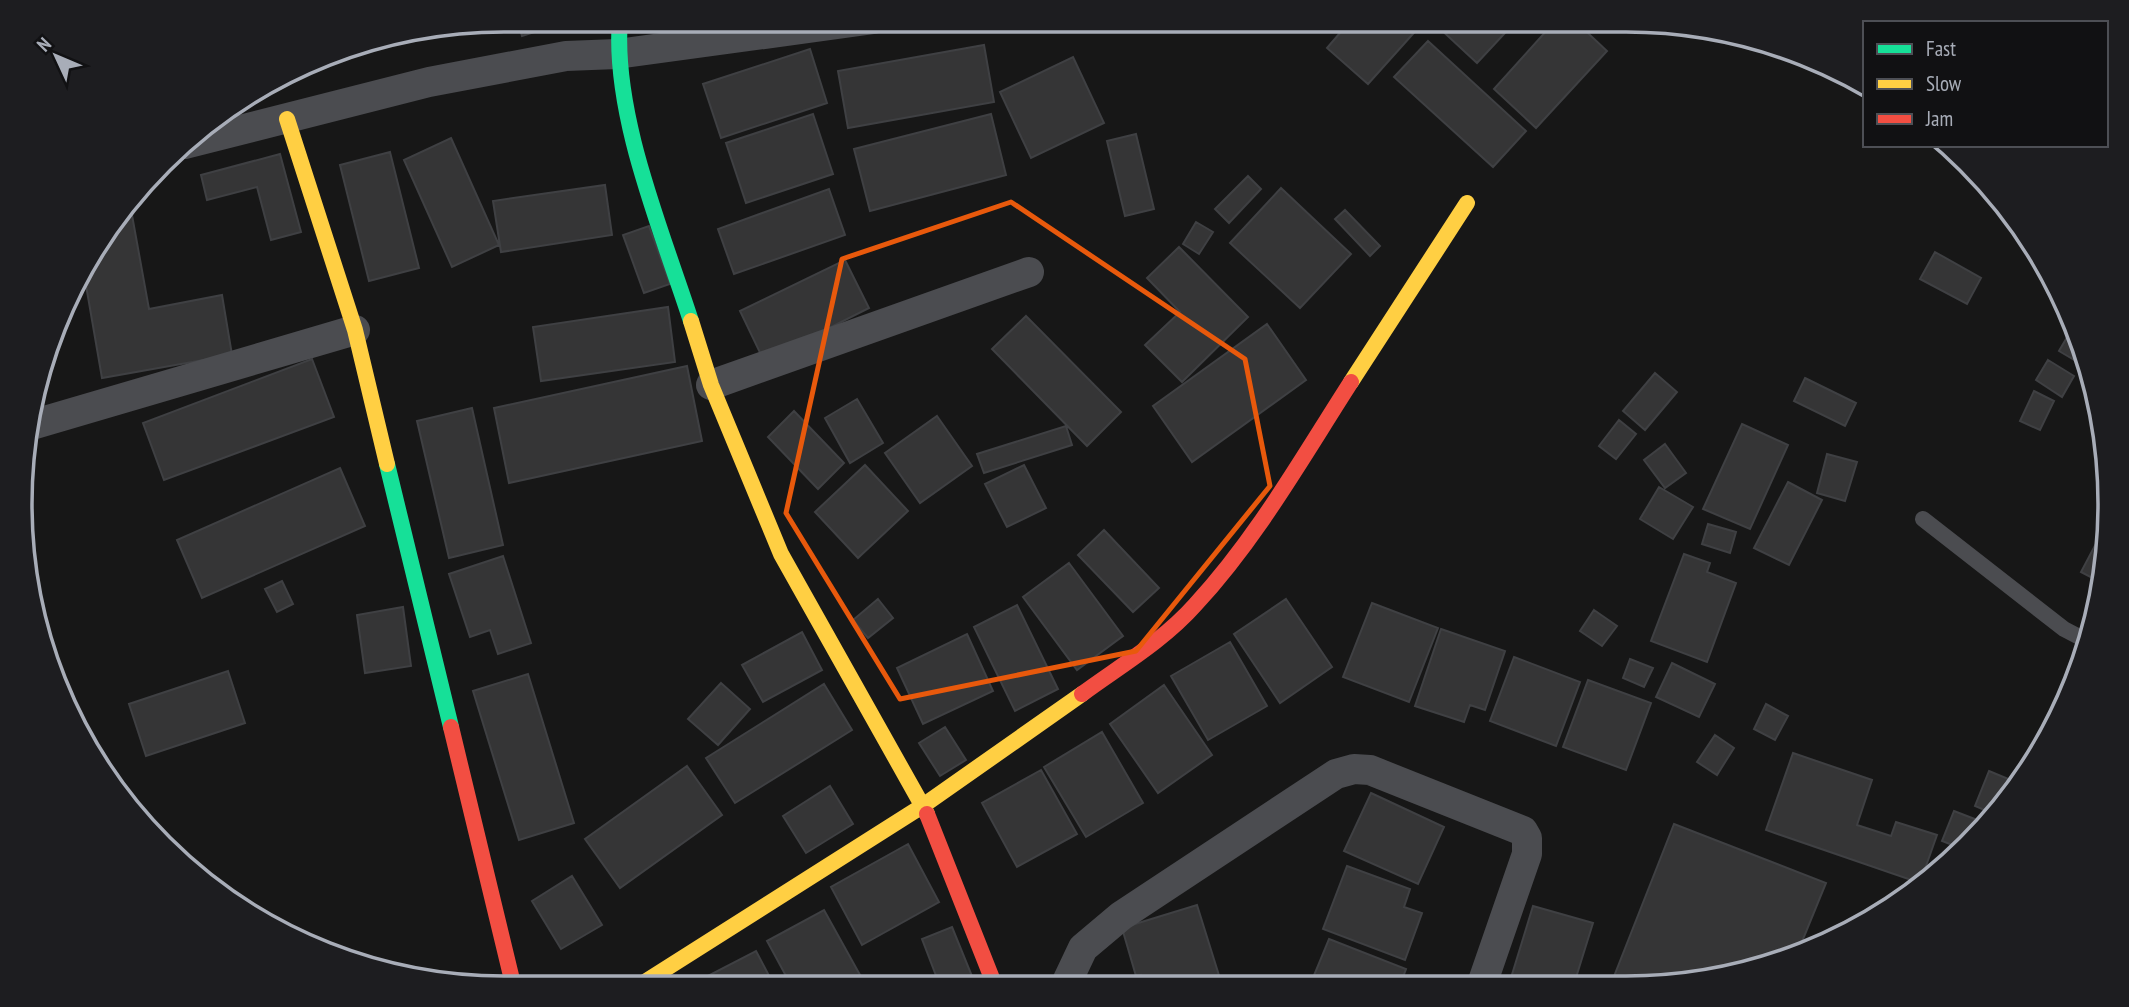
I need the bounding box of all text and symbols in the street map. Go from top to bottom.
north arrow [21,21,91,91]
legend [1863,21,2108,147]
text: N [32,32,56,56]
text: Fast [1926,35,1956,62]
text: Slow [1926,70,1962,97]
text: Jam [1925,105,1953,132]

